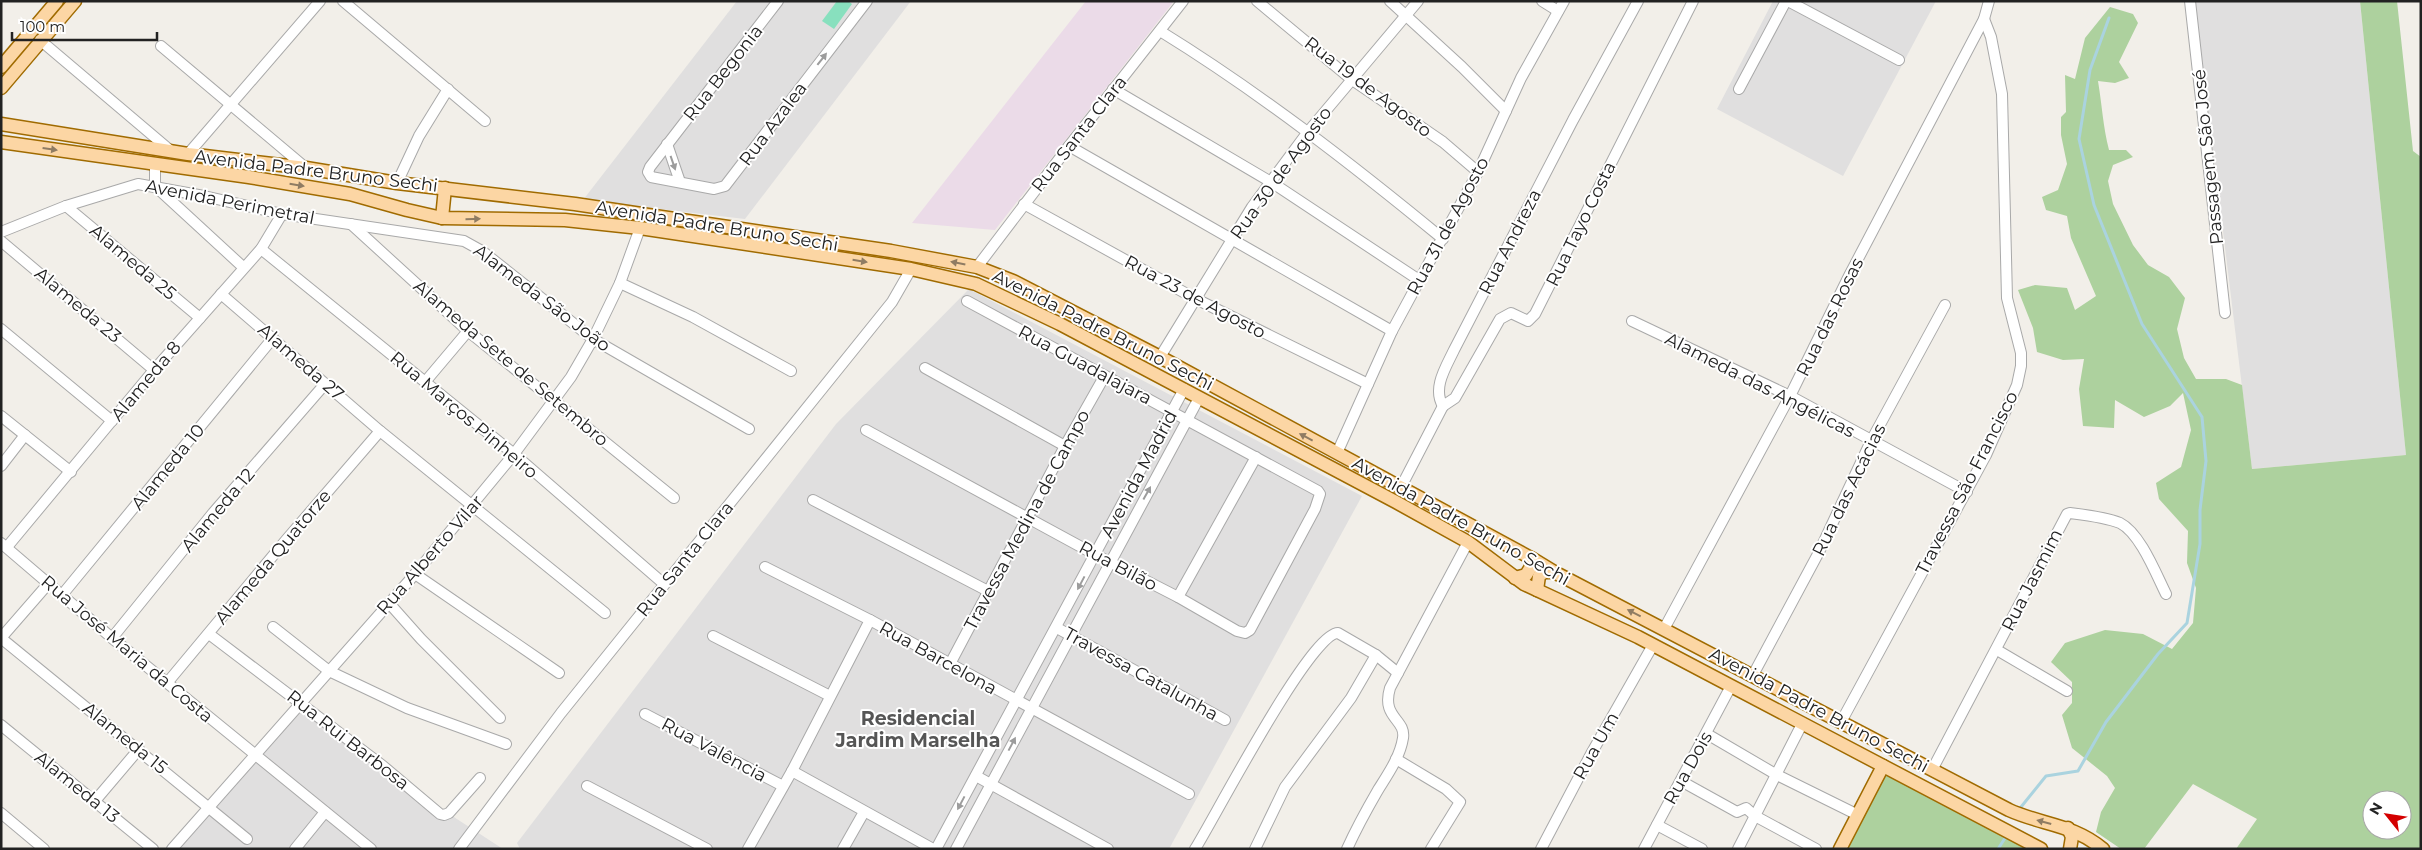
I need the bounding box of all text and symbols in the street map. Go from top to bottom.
scale bar [12,10,158,42]
text: 100 m [20,17,65,36]
street label: Rua Begonia [679,20,767,126]
street label: Rua 19 de Agosto [1300,32,1436,142]
one-way arrow [817,53,828,66]
street label: Passagem São José [2188,68,2228,246]
street label: Rua Santa Clara [1027,71,1131,197]
street label: Rua Azalea [734,78,812,170]
street label: Rua 30 de Agosto [1226,102,1336,244]
one-way arrow [42,145,58,153]
street label: Avenida Padre Bruno Sechi [193,145,439,197]
street label: Rua 31 de Agosto [1402,153,1494,299]
one-way arrow [669,156,677,171]
street label: Rua Tayo Costa [1541,158,1621,290]
street label: Avenida Perimetral [143,175,317,229]
one-way arrow [289,182,305,190]
street label: Rua Andreza [1474,186,1546,298]
street label: Avenida Padre Bruno Sechi [594,196,840,256]
one-way arrow [465,214,481,222]
street label: Alameda 25 [85,219,181,305]
street label: Alameda São João [469,239,615,357]
street label: Rua 23 de Agosto [1121,250,1269,344]
street label: Rua das Rosas [1792,254,1868,380]
one-way arrow [852,257,868,265]
one-way arrow [949,259,965,267]
street label: Alameda 23 [30,262,126,348]
street label: Avenida Padre Bruno Sechi [989,264,1217,396]
street label: Alameda Sete de Setembro [409,275,613,451]
street label: Alameda 27 [254,319,348,405]
street label: Rua Guadalajara [1014,321,1156,409]
street label: Alameda das Angélicas [1662,328,1859,442]
street label: Alameda 8 [106,337,186,425]
street label: Rua Marços Pinheiro [386,347,542,483]
street label: Travessa São Francisco [1911,387,2023,579]
street label: Travessa Medina de Campo [959,406,1095,634]
street label: Avenida Madrid [1096,406,1182,542]
street label: Alameda 10 [127,420,209,514]
street label: Rua das Acácias [1807,420,1891,560]
one-way arrow [1299,433,1313,441]
street label: Avenida Padre Bruno Sechi [1348,452,1574,590]
street label: Alameda 12 [177,464,259,556]
street label: Alameda Quatorze [210,485,336,629]
one-way arrow [1143,486,1151,501]
street label: Rua Alberto Vilar [372,491,488,619]
street label: Rua Santa Clara [632,497,738,621]
street label: Rua Jasmim [1997,525,2067,635]
street label: Rua Bilão [1075,536,1161,596]
street label: Rua José Maria da Costa [37,571,217,727]
one-way arrow [1076,576,1085,590]
one-way arrow [1627,609,1641,617]
street label: Rua Barcelona [875,617,1001,699]
street label: Travessa Catalunha [1060,622,1222,726]
street label: Avenida Padre Bruno Sechi [1705,643,1933,777]
street label: Rua Rui Barbosa [282,685,414,795]
street label: Alameda 15 [78,697,172,779]
district label: Residencial Jardim Marselha [835,707,1000,752]
street label: Rua Um [1568,708,1624,784]
street label: Rua Valência [658,713,770,787]
street label: Rua Dois [1659,727,1717,808]
one-way arrow [1008,737,1016,751]
street label: Alameda 13 [30,746,124,828]
north arrow [2362,790,2412,840]
one-way arrow [957,796,965,810]
text: N [2365,799,2386,818]
one-way arrow [2036,817,2051,825]

